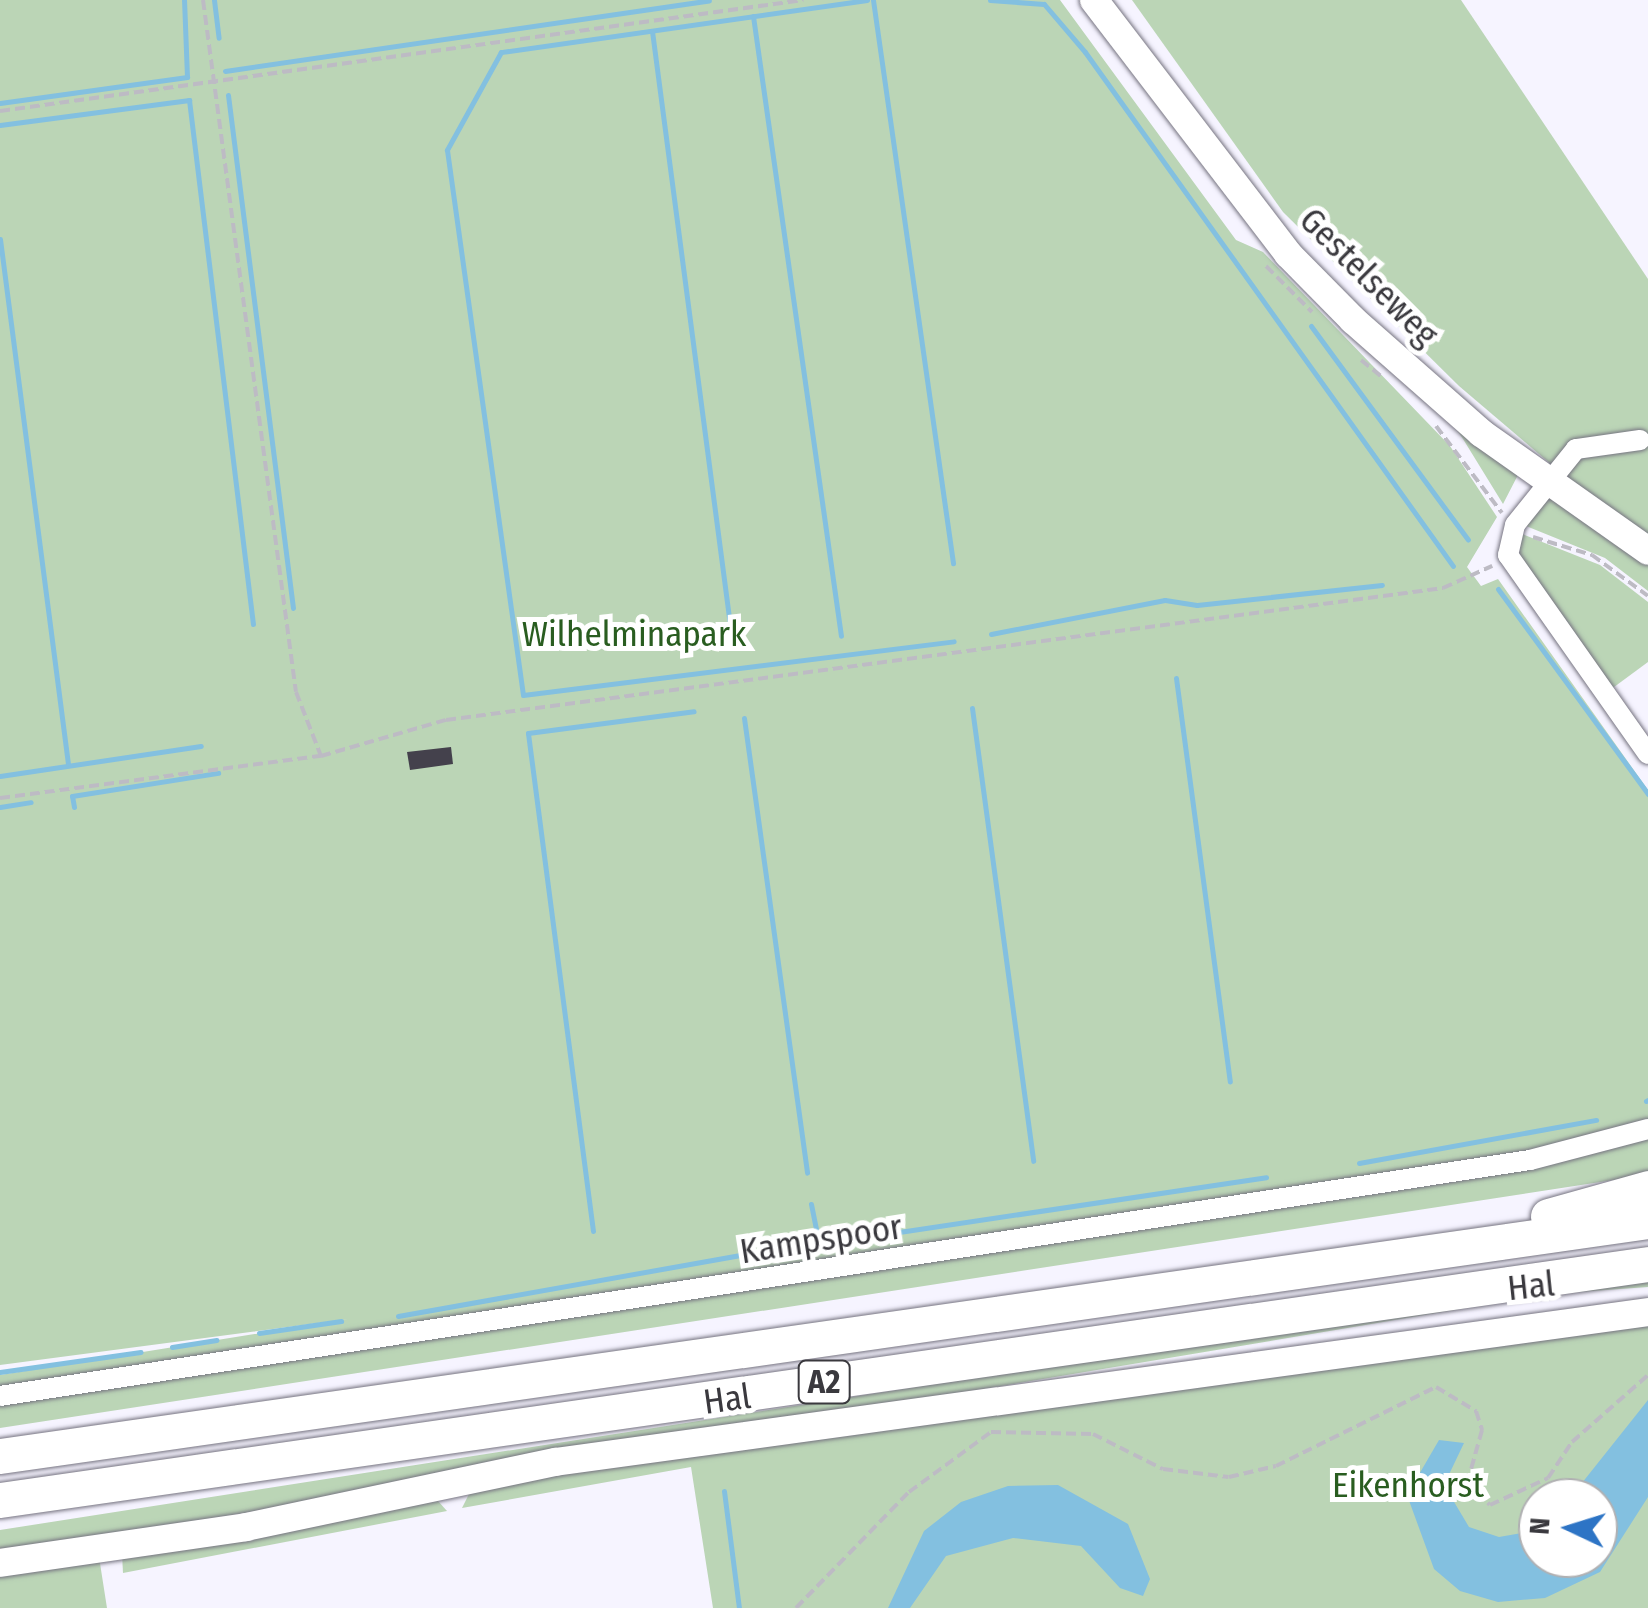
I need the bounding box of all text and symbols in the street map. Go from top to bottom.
street label: Gestelseweg [1291,199,1447,355]
park label: Wilhelminapark [522,613,746,655]
street label: Kampspoor [737,1205,905,1273]
street label: Hal [1505,1263,1557,1309]
road number: A2 [796,1355,852,1409]
street label: Hal [701,1375,753,1423]
park label: Eikenhorst [1332,1464,1484,1506]
north arrow [1518,1478,1618,1578]
text: N [1523,1516,1557,1536]

